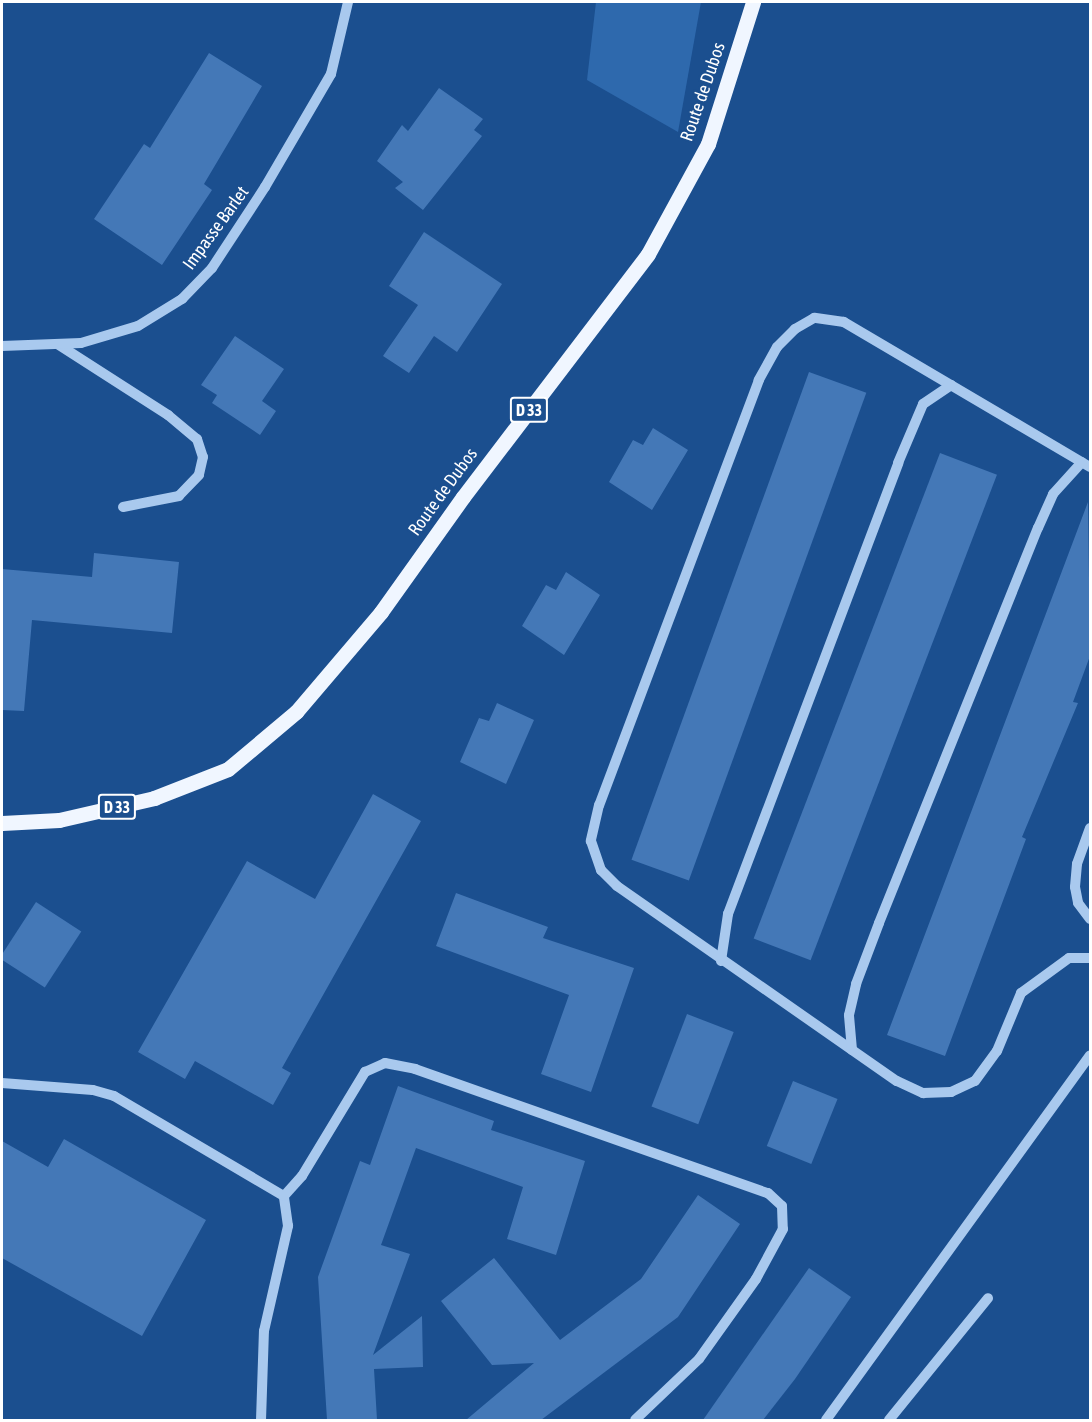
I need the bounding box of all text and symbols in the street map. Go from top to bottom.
street label: Route de Dubos [676,40,730,144]
street label: Impasse Barlet [178,182,254,274]
road number: D 33 [510,397,548,423]
street label: Route de Dubos [404,444,482,540]
road number: D 33 [98,794,136,820]

